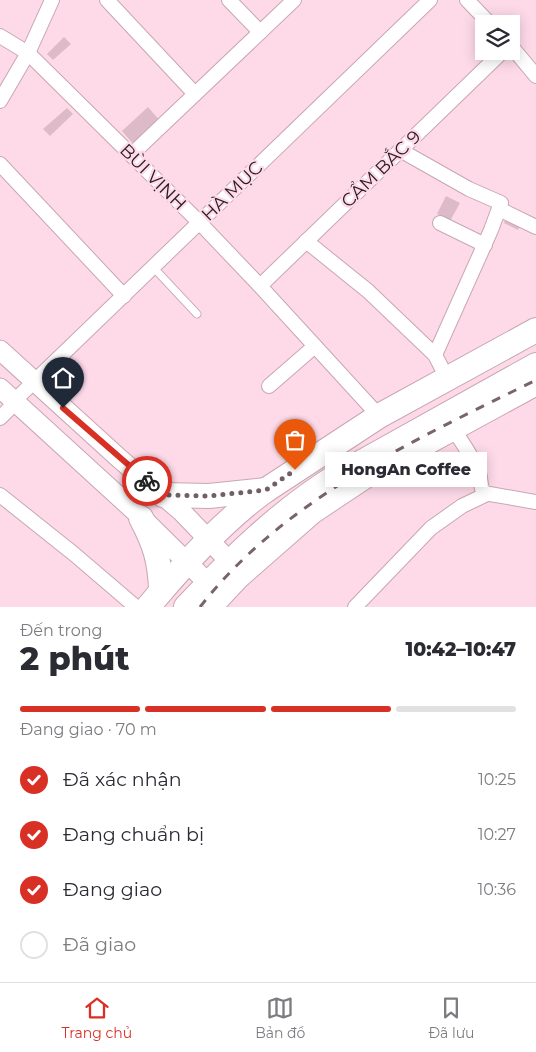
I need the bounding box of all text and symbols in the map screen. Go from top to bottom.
map controls [475,15,520,60]
button: layers [475,15,520,60]
street label: CẨM BẮC 9 [335,124,425,212]
street label: BÙI VỊNH [115,139,191,215]
street label: HÀ MỤC [197,156,267,225]
pin [42,357,84,408]
icon: home [49,364,77,392]
pin [274,419,316,470]
icon: bag [281,426,309,454]
callout: HongAn Coffee [325,452,488,488]
courier [122,456,172,506]
text: HongAn Coffee [341,460,471,479]
icon: bike [133,467,161,495]
text: Đến trong [20,621,103,640]
text: 10:42–10:47 [406,638,516,661]
text: 2 phút [20,639,129,678]
text: Đang giao · 70 m [20,720,157,739]
icon: check [20,766,48,794]
text: Đã xác nhận [63,768,182,791]
text: 10:25 [478,770,516,789]
icon: check [20,821,48,849]
text: Đang chuẩn bị [63,823,204,846]
text: 10:27 [478,825,516,844]
icon: check [20,876,48,904]
text: Đang giao [63,878,162,901]
text: 10:36 [477,880,516,899]
text: Đã giao [63,933,136,956]
tab: Trang chủ [62,994,132,1042]
tab: Bản đồ [255,994,305,1042]
tab: Đã lưu [428,994,474,1042]

